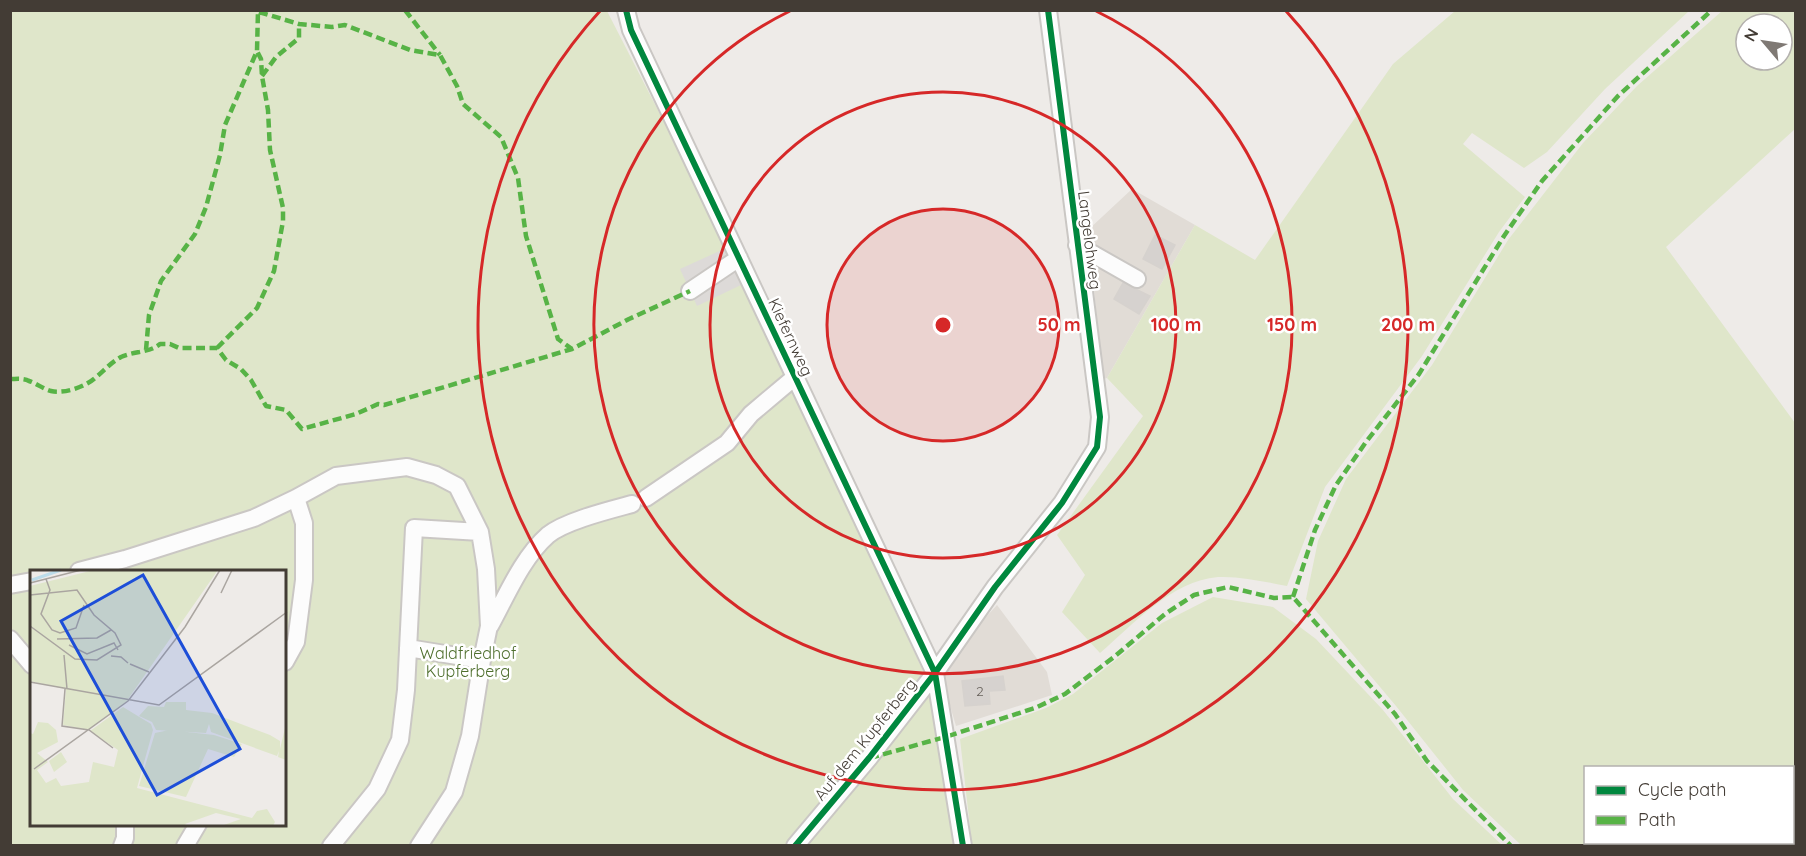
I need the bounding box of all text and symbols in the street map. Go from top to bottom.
north arrow [1734,12,1794,72]
text: N [1739,25,1762,45]
street label: Langelohweg [1074,189,1106,291]
street label: Kiefernweg [764,295,818,379]
text: 50 m [1037,313,1081,336]
text: 100 m [1151,313,1201,336]
text: 150 m [1267,313,1317,336]
text: 200 m [1381,313,1435,336]
centre of rings [933,315,953,335]
inset map [30,570,286,826]
park label: Waldfriedhof Kupferberg [420,643,517,681]
street label: Auf dem Kupferberg [810,674,920,804]
house number: 2 [976,682,984,700]
legend [1584,766,1794,844]
text: Cycle path [1638,778,1726,801]
text: Path [1638,808,1676,831]

